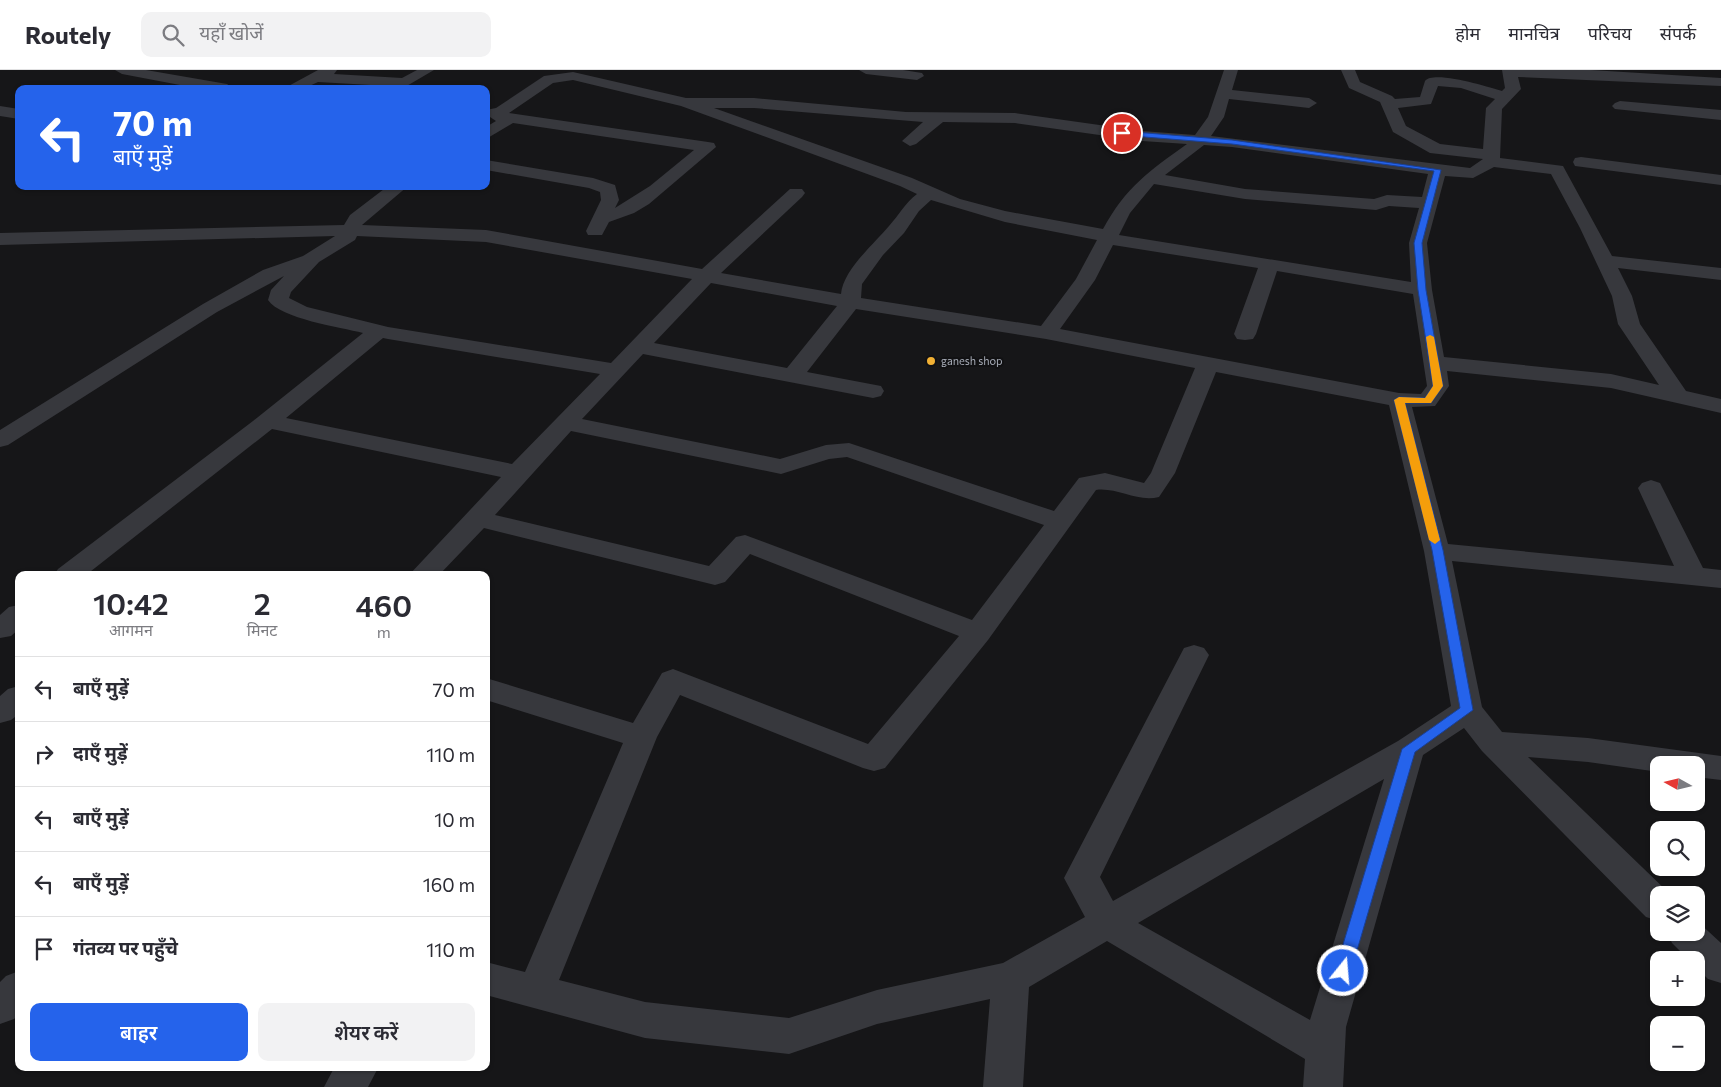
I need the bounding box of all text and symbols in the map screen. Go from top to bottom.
search box [141,12,491,57]
text: Routely [25,20,111,49]
icon: search [159,21,187,49]
text: यहाँ खोजें [199,21,263,44]
text: होम [1455,22,1480,44]
text: मानचित्र [1508,22,1560,44]
text: परिचय [1588,22,1632,44]
text: संपर्क [1660,22,1696,44]
text: 70 m [113,100,193,143]
icon: left [30,105,95,170]
pin [1101,112,1143,154]
icon: arrive [1108,119,1136,147]
text: बाएँ मुड़ें [113,143,173,170]
place label: ganesh shop [941,354,1003,367]
marker: ganesh shop [925,355,937,367]
text: 10:42 [93,584,169,621]
text: 2 [254,584,271,621]
text: 460 [355,586,412,623]
text: आगमन [109,620,153,639]
text: मिनट [247,620,277,639]
text: m [377,622,391,641]
icon: left [30,675,58,703]
text: बाएँ मुड़ें [73,676,129,699]
text: 70 m [432,678,475,701]
icon: right [30,740,58,768]
text: दाएँ मुड़ें [73,741,128,764]
text: 110 m [426,743,475,766]
north arrow [1650,756,1705,811]
map controls [1650,756,1705,1071]
icon: left [30,805,58,833]
text: बाएँ मुड़ें [73,806,129,829]
text: 10 m [434,808,475,831]
button: search [1650,821,1705,876]
icon: left [30,870,58,898]
text: बाएँ मुड़ें [73,871,129,894]
text: 160 m [423,873,475,896]
button: layers [1650,886,1705,941]
icon: arrive [30,935,58,963]
text: गंतव्य पर पहुँचे [73,936,178,959]
text: 110 m [426,938,475,961]
position arrow [1316,944,1368,996]
button: + [1650,951,1705,1006]
button: बाहर [30,1003,248,1061]
button: शेयर करें [258,1003,475,1061]
button: − [1650,1016,1705,1071]

